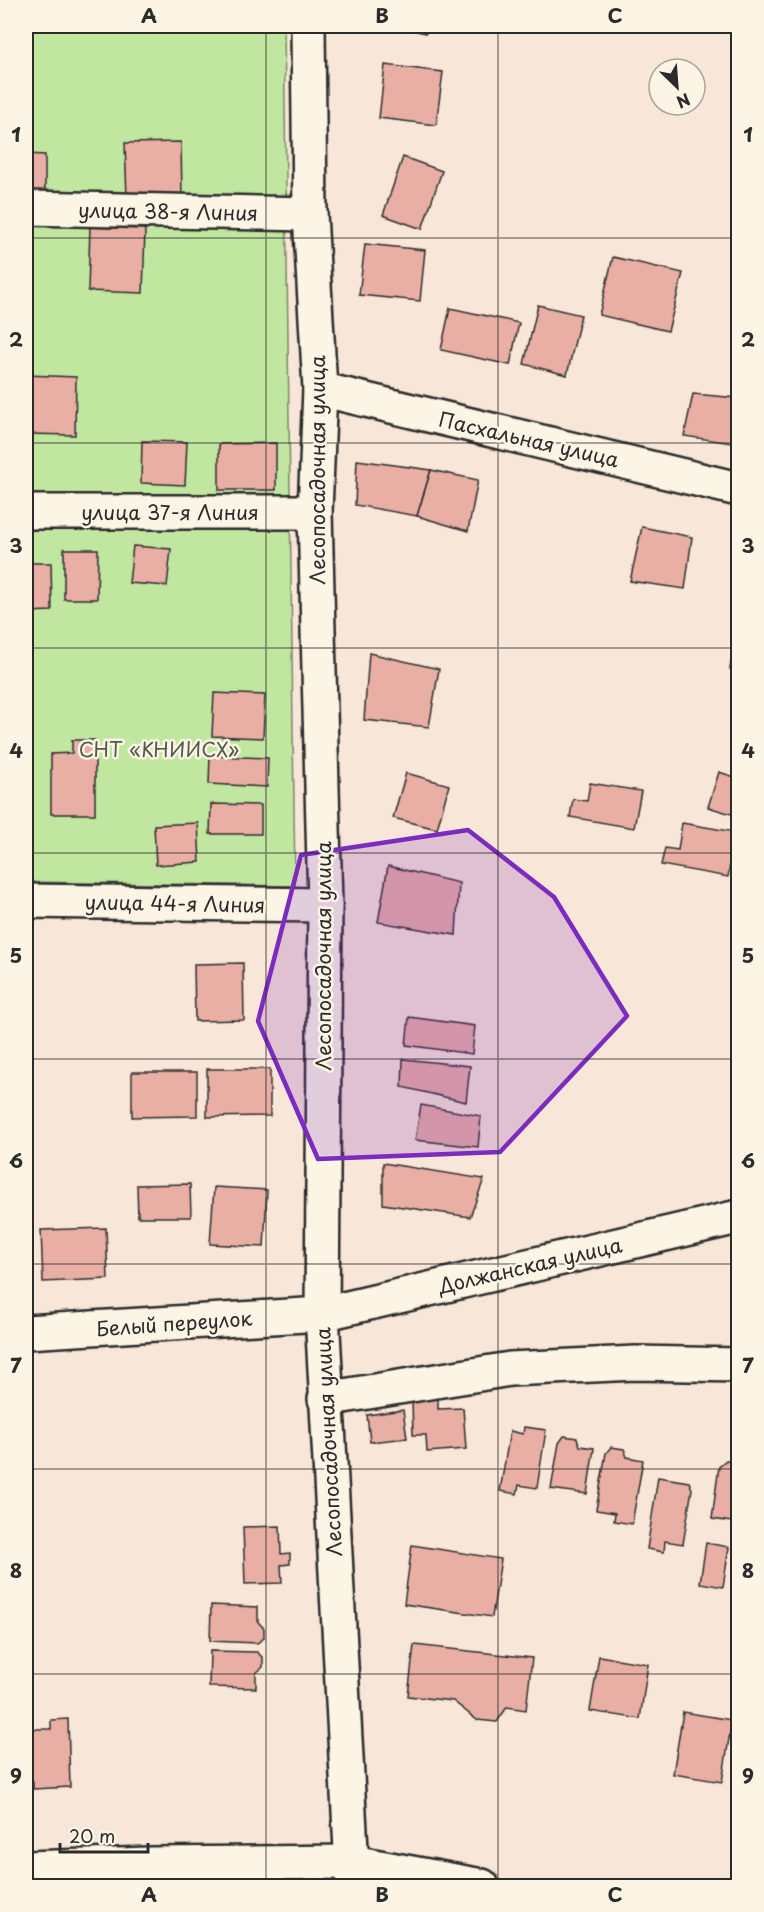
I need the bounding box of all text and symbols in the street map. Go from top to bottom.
text: A [141,0,157,30]
text: B [375,0,389,30]
text: C [607,0,623,30]
north arrow [647,57,707,117]
text: N [673,88,695,115]
text: 1 [11,119,21,149]
text: 1 [743,119,753,149]
street label: улица 38-я Линия [78,194,258,228]
text: 2 [9,324,23,354]
text: 2 [741,324,755,354]
street label: Лесопосадочная улица [302,355,332,585]
street label: Пасхальная улица [436,404,622,474]
street label: улица 37-я Линия [81,497,259,527]
text: 3 [9,530,23,560]
text: 3 [741,530,755,560]
park label: СНТ «КНИИСХ» [79,734,239,764]
text: 4 [9,735,23,765]
text: 4 [741,735,755,765]
street label: Лесопосадочная улица [308,841,338,1071]
street label: улица 44-я Линия [84,886,266,920]
text: 5 [10,940,22,970]
text: 5 [742,940,754,970]
text: 6 [9,1145,23,1175]
text: 6 [741,1145,755,1175]
street label: Должанская улица [434,1229,625,1301]
street label: Белый переулок [95,1303,253,1343]
street label: Лесопосадочная улица [307,1326,349,1557]
text: 7 [10,1350,22,1380]
text: 7 [742,1350,754,1380]
text: 8 [10,1555,22,1585]
text: 8 [742,1555,754,1585]
text: 9 [10,1760,22,1790]
text: 9 [742,1760,754,1790]
scale bar [60,1816,148,1854]
text: 20 m [69,1822,115,1849]
text: A [141,1879,157,1909]
text: B [375,1879,389,1909]
text: C [607,1879,623,1909]

